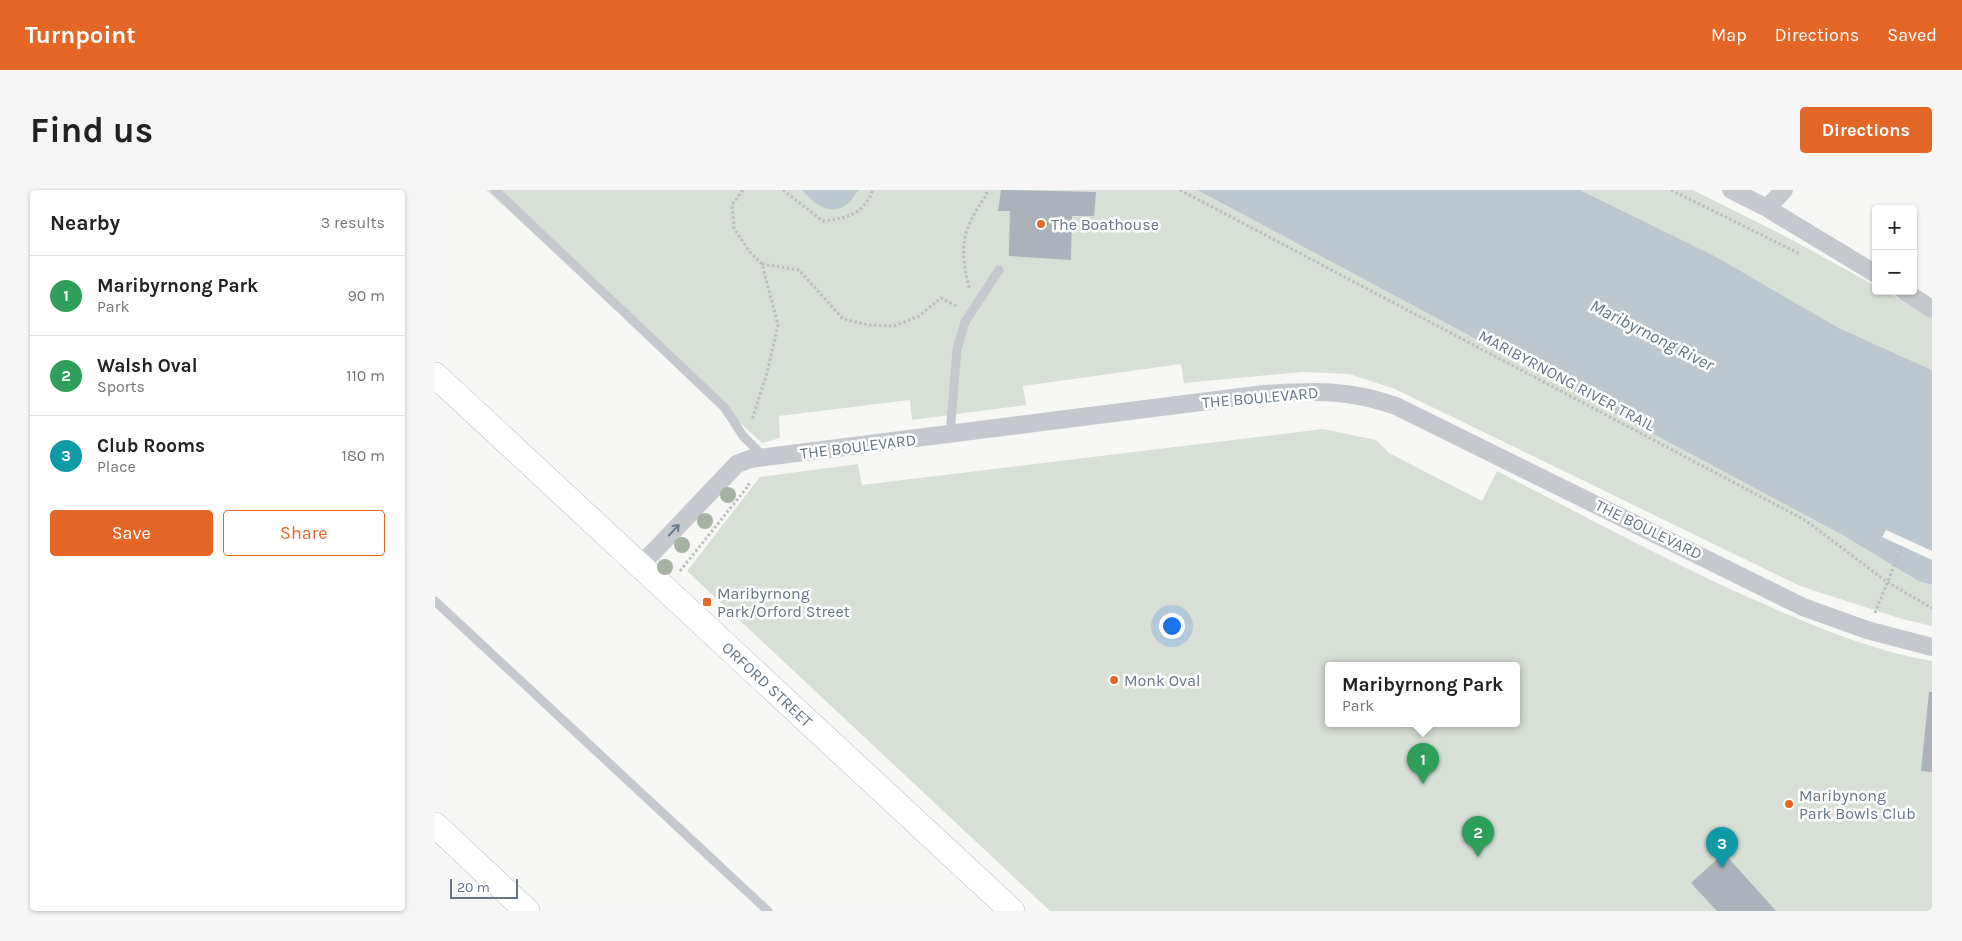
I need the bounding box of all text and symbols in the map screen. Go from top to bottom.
text: Turnpoint [25,21,136,49]
text: Map [1711,24,1747,46]
text: Directions [1775,24,1859,46]
text: Saved [1887,24,1937,46]
button: Directions [1800,107,1932,153]
text: Find us [30,110,153,151]
map controls [1872,205,1917,295]
button: + [1872,205,1917,250]
text: Nearby [50,211,120,235]
text: 3 results [321,213,385,232]
place label: The Boathouse [1051,215,1159,234]
marker: The Boathouse [1035,218,1047,230]
button: − [1872,250,1917,295]
text: Maribyrnong Park [97,275,258,297]
text: 1 [63,286,69,305]
text: 90 m [347,286,385,305]
water label: Maribyrnong River [1586,294,1718,376]
text: Park [97,297,129,316]
street label: MARIBYRNONG RIVER TRAIL [1475,326,1659,435]
text: Walsh Oval [97,355,198,377]
text: 2 [61,366,71,385]
text: 110 m [346,366,385,385]
text: Sports [97,377,145,396]
street label: THE BOULEVARD [1201,383,1319,412]
street label: THE BOULEVARD [799,430,917,463]
text: Club Rooms [97,435,205,457]
text: 3 [61,446,71,465]
text: 180 m [342,446,385,465]
text: Place [97,457,136,476]
street label: THE BOULEVARD [1592,495,1705,564]
button: Save [50,510,213,556]
button: Share [223,510,385,556]
one-way arrow [668,524,680,536]
place label: Maribyrnong Park/Orford Street [717,584,850,621]
marker: Maribyrnong Park/Orford Street [701,596,713,608]
your location [1159,613,1185,639]
street label: ORFORD STREET [718,638,816,731]
popup [1325,662,1520,727]
place label: Monk Oval [1124,671,1200,690]
marker: Monk Oval [1108,674,1120,686]
text: Maribyrnong Park [1342,674,1503,696]
text: Park [1342,696,1374,715]
pin: 1 [1407,743,1439,784]
place label: Maribynong Park Bowls Club [1799,786,1916,823]
marker: Maribynong Park Bowls Club [1783,798,1795,810]
pin: 2 [1462,816,1494,857]
pin: 3 [1706,827,1738,868]
scale bar [450,876,517,899]
text: 20 m [457,879,490,896]

